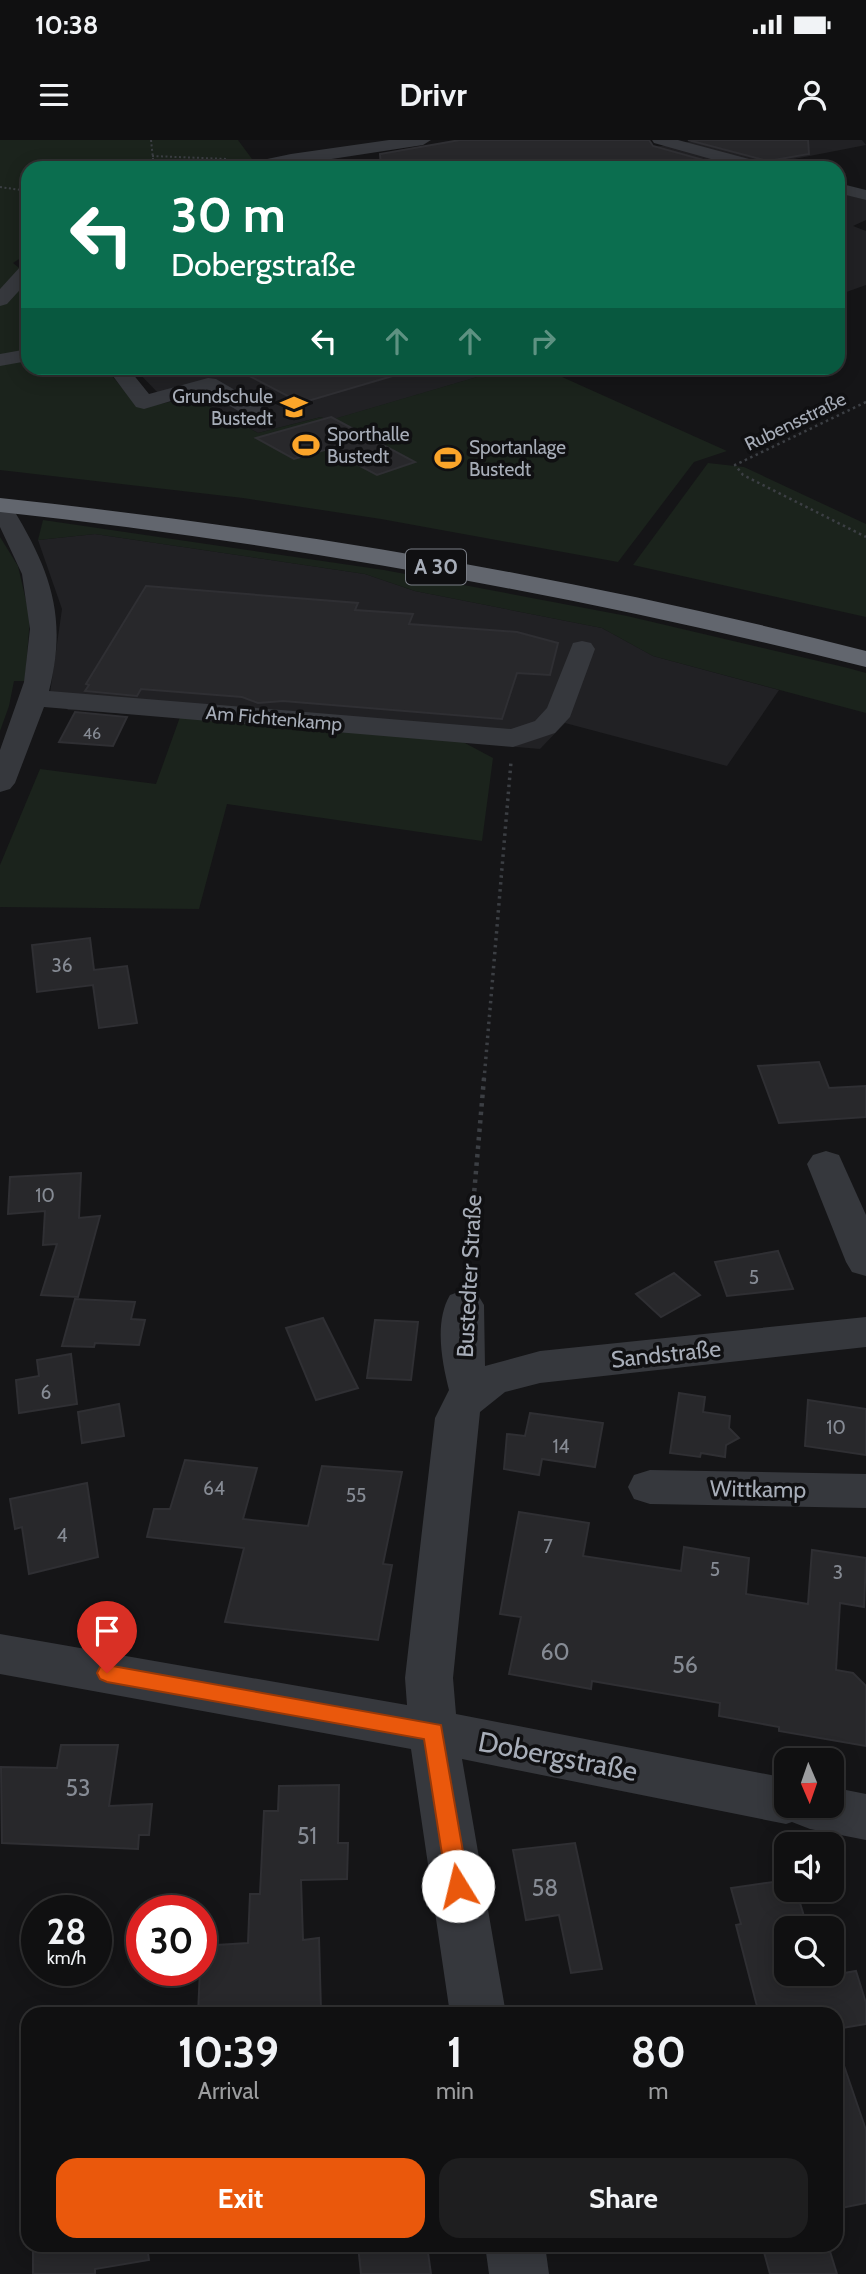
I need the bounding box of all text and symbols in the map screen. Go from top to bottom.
text: 10:38 [35,9,98,41]
text: Drivr [399,75,467,114]
icon: menu [35,76,73,114]
icon: person [793,76,831,114]
text: 30 m [171,185,286,244]
icon: left [56,189,147,280]
text: Dobergstraße [171,245,356,284]
icon: left [305,322,343,360]
icon: ahead [378,322,416,360]
icon: ahead [451,322,489,360]
icon: right [524,322,562,360]
place label: Grundschule Bustedt [172,385,274,430]
street label: Rubensstraße [741,387,850,456]
school or university icon: Grundschule Bustedt [279,392,309,422]
place label: Sporthalle Bustedt [327,423,410,468]
sports icon: Sporthalle Bustedt [291,430,321,460]
place label: Sportanlage Bustedt [469,436,566,481]
sports icon: Sportanlage Bustedt [433,443,463,473]
road number: A 30 [406,550,466,584]
street label: Am Fichtenkamp [205,701,343,736]
house number: 46 [83,724,101,743]
house number: 36 [51,954,73,977]
house number: 10 [35,1184,55,1207]
street label: Bustedter Straße [451,1194,487,1358]
house number: 5 [749,1266,759,1289]
street label: Sandstraße [610,1334,723,1374]
house number: 6 [41,1381,51,1404]
house number: 10 [826,1416,846,1439]
house number: 14 [552,1435,570,1458]
street label: Wittkamp [710,1474,807,1504]
house number: 64 [203,1477,225,1500]
house number: 55 [346,1484,366,1507]
house number: 4 [57,1524,68,1547]
house number: 7 [543,1535,553,1558]
house number: 5 [710,1558,720,1581]
house number: 3 [833,1561,843,1584]
pin [77,1601,137,1673]
icon: arrive [88,1612,126,1650]
house number: 60 [540,1638,570,1666]
house number: 56 [672,1651,698,1679]
street label: Dobergstraße [475,1724,641,1788]
north arrow [774,1748,844,1818]
map controls [774,1748,844,1986]
house number: 53 [66,1774,90,1802]
house number: 51 [297,1822,317,1850]
button: sound [774,1832,844,1902]
position arrow [421,1849,495,1923]
house number: 58 [532,1874,558,1902]
speed limit sign: 30 [126,1895,217,1986]
text: 28 [47,1910,86,1953]
button: search [774,1916,844,1986]
text: km/h [47,1947,86,1969]
text: 10:39 [178,2026,279,2078]
text: 1 [447,2026,463,2078]
text: 80 [631,2026,686,2078]
text: Arrival [198,2077,259,2105]
text: min [436,2077,474,2105]
text: m [648,2077,668,2105]
button: Exit [56,2158,425,2238]
button: Share [439,2158,808,2238]

